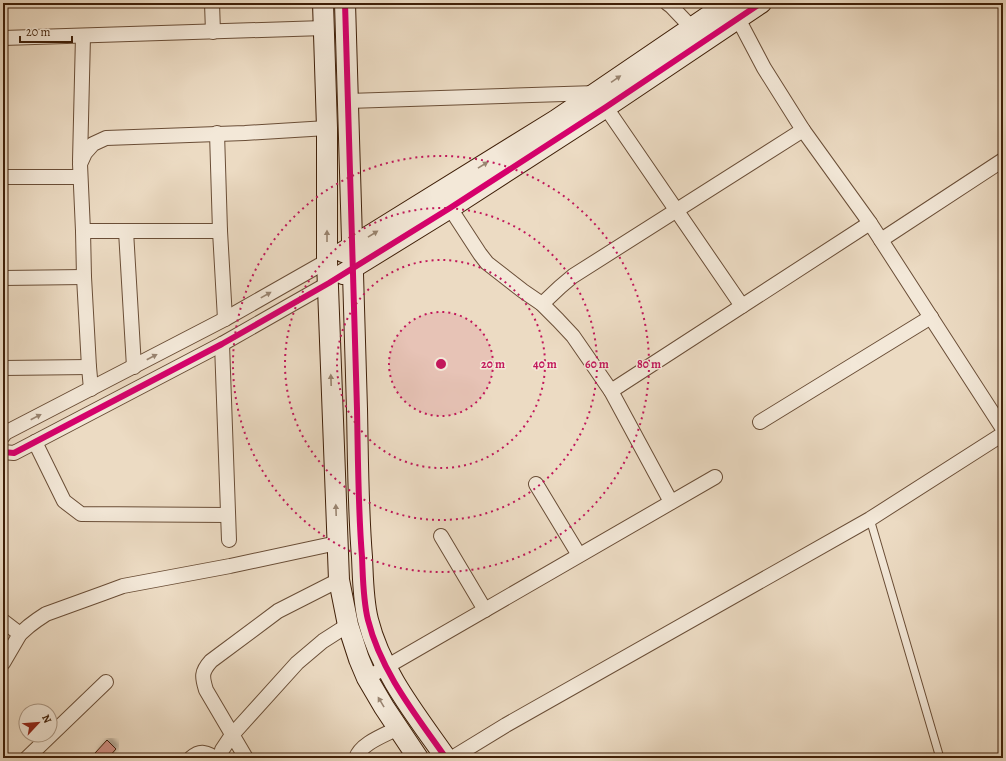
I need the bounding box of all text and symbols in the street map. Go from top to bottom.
scale bar [20,18,72,44]
text: 20 m [26,24,50,40]
one-way arrow [610,75,621,83]
one-way arrow [477,162,489,169]
one-way arrow [324,229,330,242]
one-way arrow [367,230,379,237]
one-way arrow [260,292,272,299]
one-way arrow [146,354,158,361]
text: 20 m [481,356,505,372]
text: 40 m [533,356,557,372]
text: 60 m [585,356,609,372]
text: 80 m [637,356,661,372]
centre of rings [434,357,448,371]
one-way arrow [328,373,334,386]
one-way arrow [31,414,42,420]
one-way arrow [333,503,339,516]
one-way arrow [378,696,385,708]
north arrow [18,703,58,743]
text: N [38,712,55,726]

